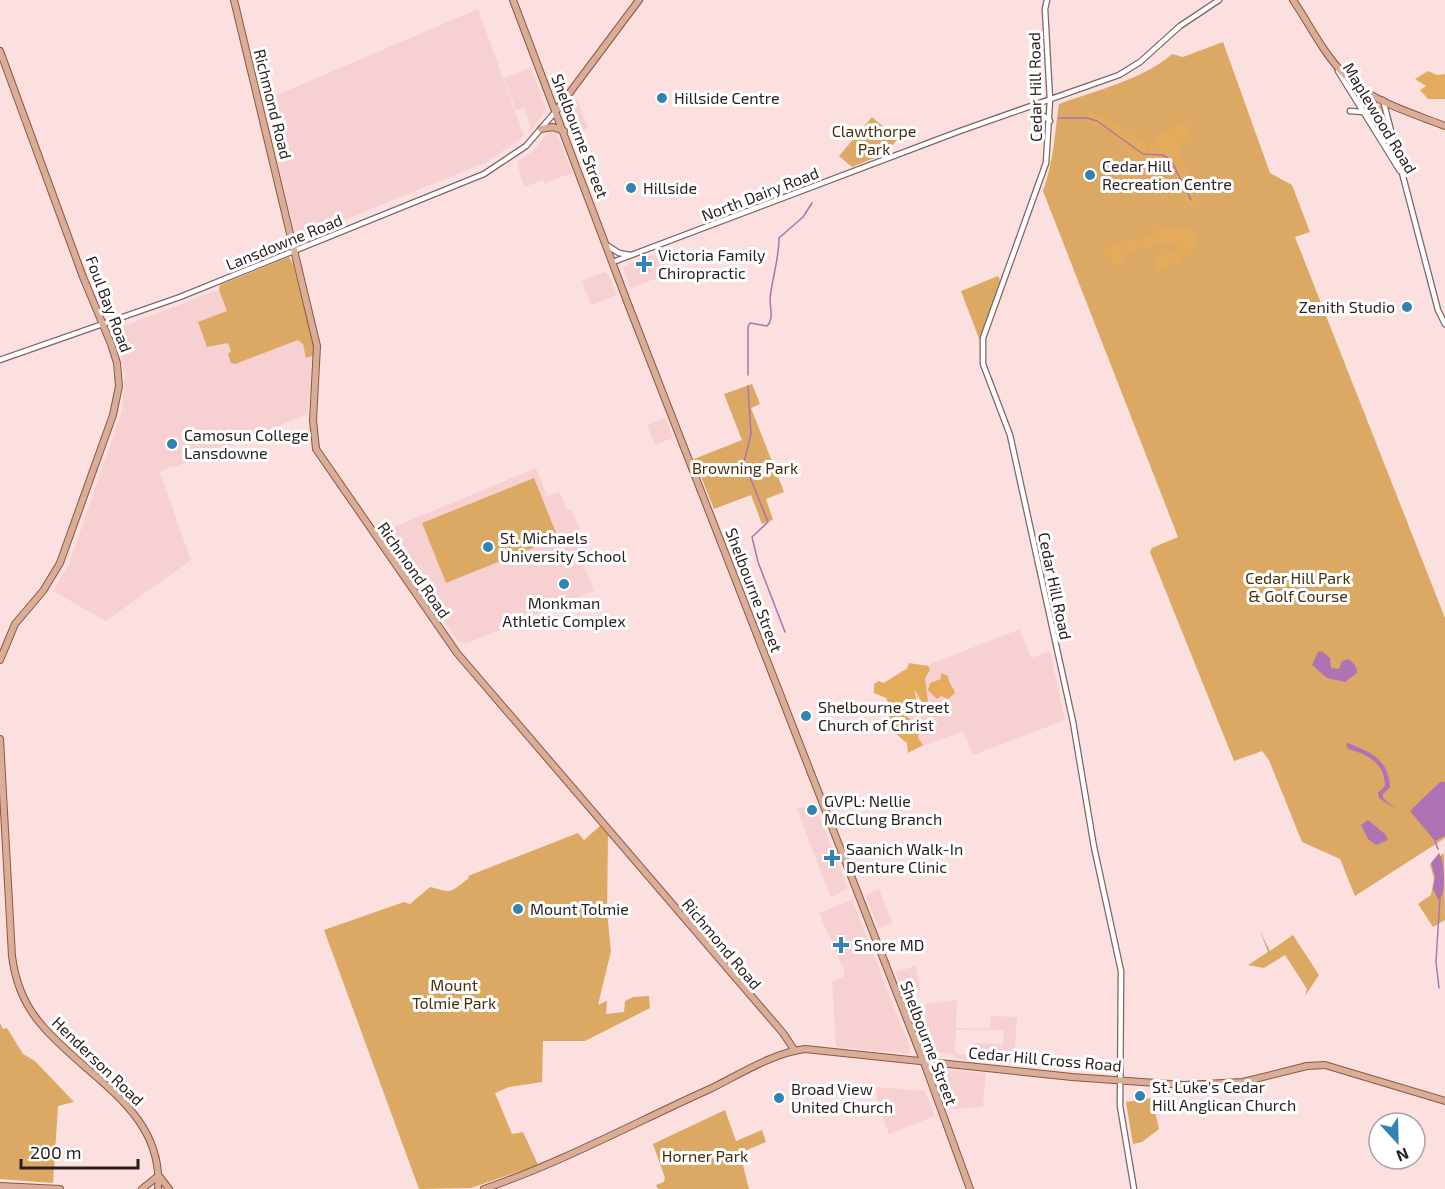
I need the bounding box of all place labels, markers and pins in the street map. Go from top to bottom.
place label: Hillside Centre [674,88,780,107]
marker: Hillside Centre [655,91,669,105]
place label: Cedar Hill Recreation Centre [1102,156,1232,193]
marker: Cedar Hill Recreation Centre [1083,168,1097,182]
place label: Hillside [643,178,697,197]
marker: Hillside [624,181,638,195]
place label: Victoria Family Chiropractic [658,245,766,282]
marker: Victoria Family Chiropractic [635,255,653,273]
place label: Zenith Studio [1299,297,1395,316]
marker: Zenith Studio [1400,300,1414,314]
place label: Camosun College Lansdowne [184,425,309,462]
marker: Camosun College Lansdowne [165,437,179,451]
place label: St. Michaels University School [500,528,626,565]
marker: St. Michaels University School [481,540,495,554]
marker: Monkman Athletic Complex [557,577,571,591]
place label: Monkman Athletic Complex [502,593,626,630]
place label: Shelbourne Street Church of Christ [818,697,949,734]
marker: Shelbourne Street Church of Christ [799,709,813,723]
place label: GVPL: Nellie McClung Branch [824,791,942,828]
marker: GVPL: Nellie McClung Branch [805,803,819,817]
place label: Saanich Walk-In Denture Clinic [846,839,963,876]
marker: Saanich Walk-In Denture Clinic [823,849,841,867]
place label: Mount Tolmie [530,899,629,918]
marker: Mount Tolmie [511,902,525,916]
place label: Snore MD [854,935,924,954]
marker: Snore MD [832,936,850,954]
place label: St. Luke's Cedar Hill Anglican Church [1152,1077,1296,1114]
place label: Broad View United Church [791,1079,893,1116]
marker: St. Luke's Cedar Hill Anglican Church [1133,1089,1147,1103]
marker: Broad View United Church [772,1091,786,1105]

